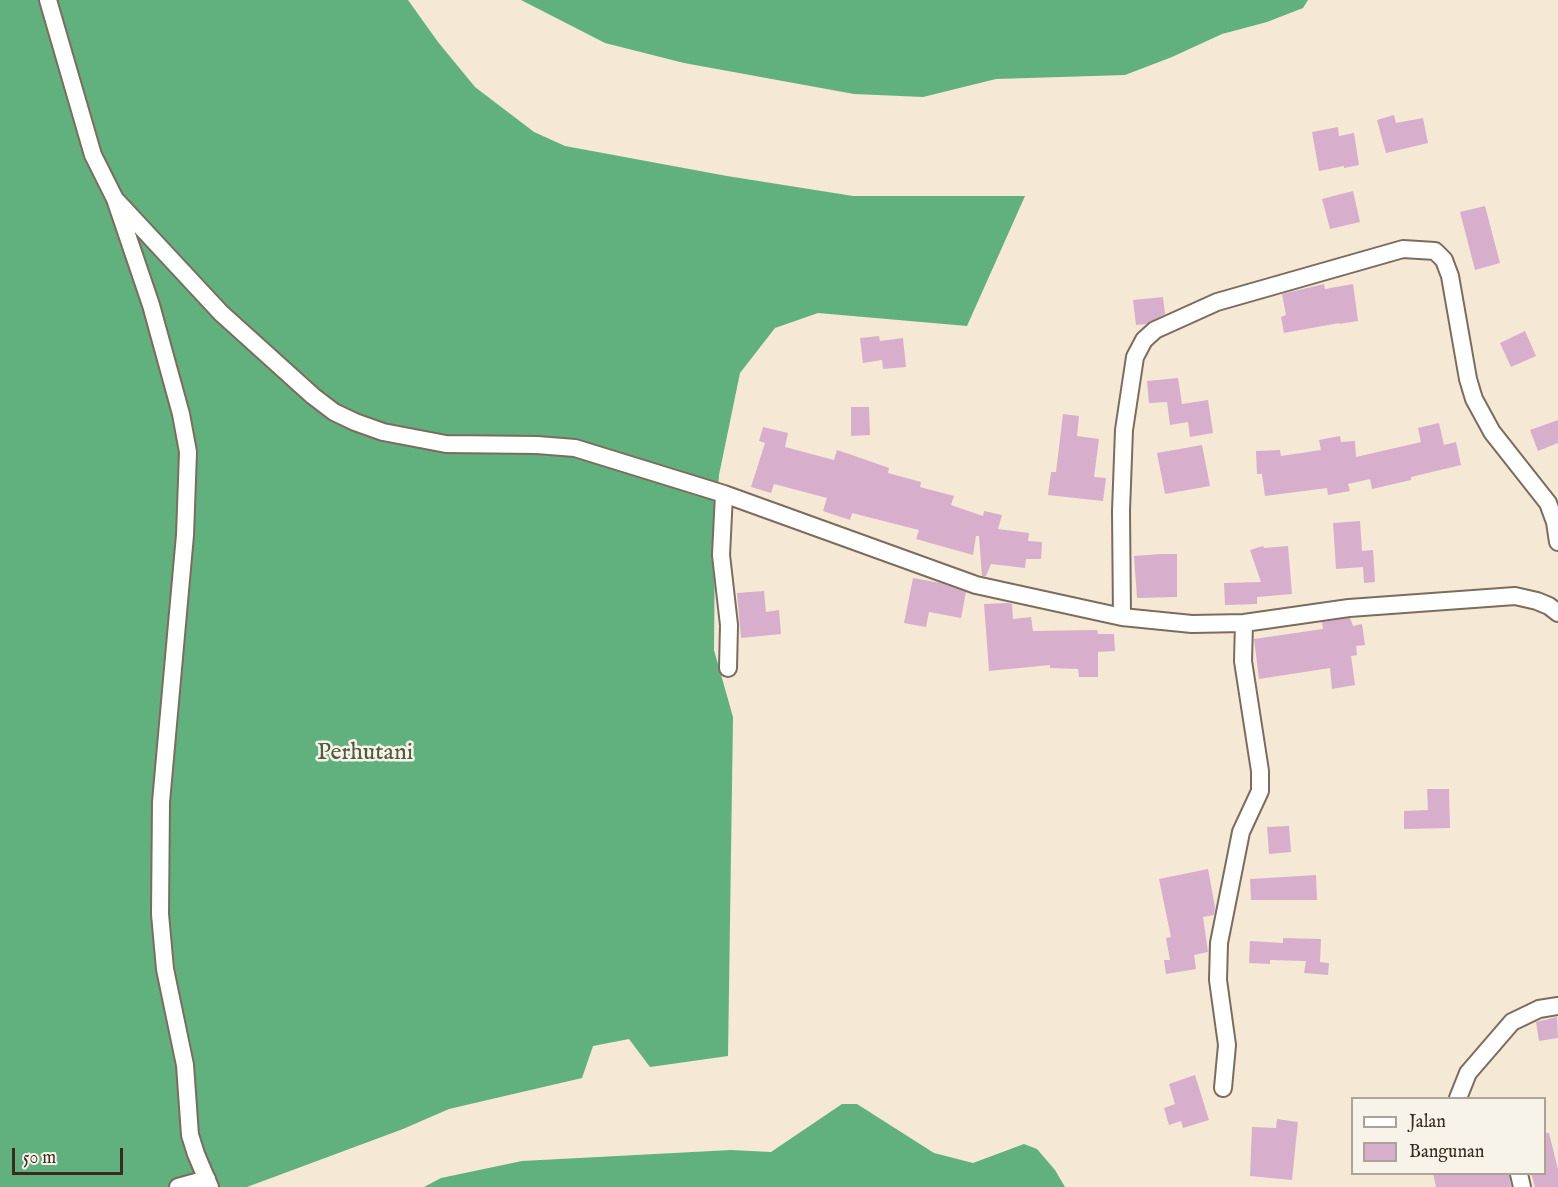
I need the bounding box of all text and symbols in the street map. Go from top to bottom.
park label: Perhutani [317,740,413,768]
legend [1351,1097,1546,1175]
text: Jalan [1409,1111,1446,1134]
scale bar [15,1136,126,1174]
text: Bangunan [1409,1141,1484,1164]
text: 50 m [23,1147,56,1170]

